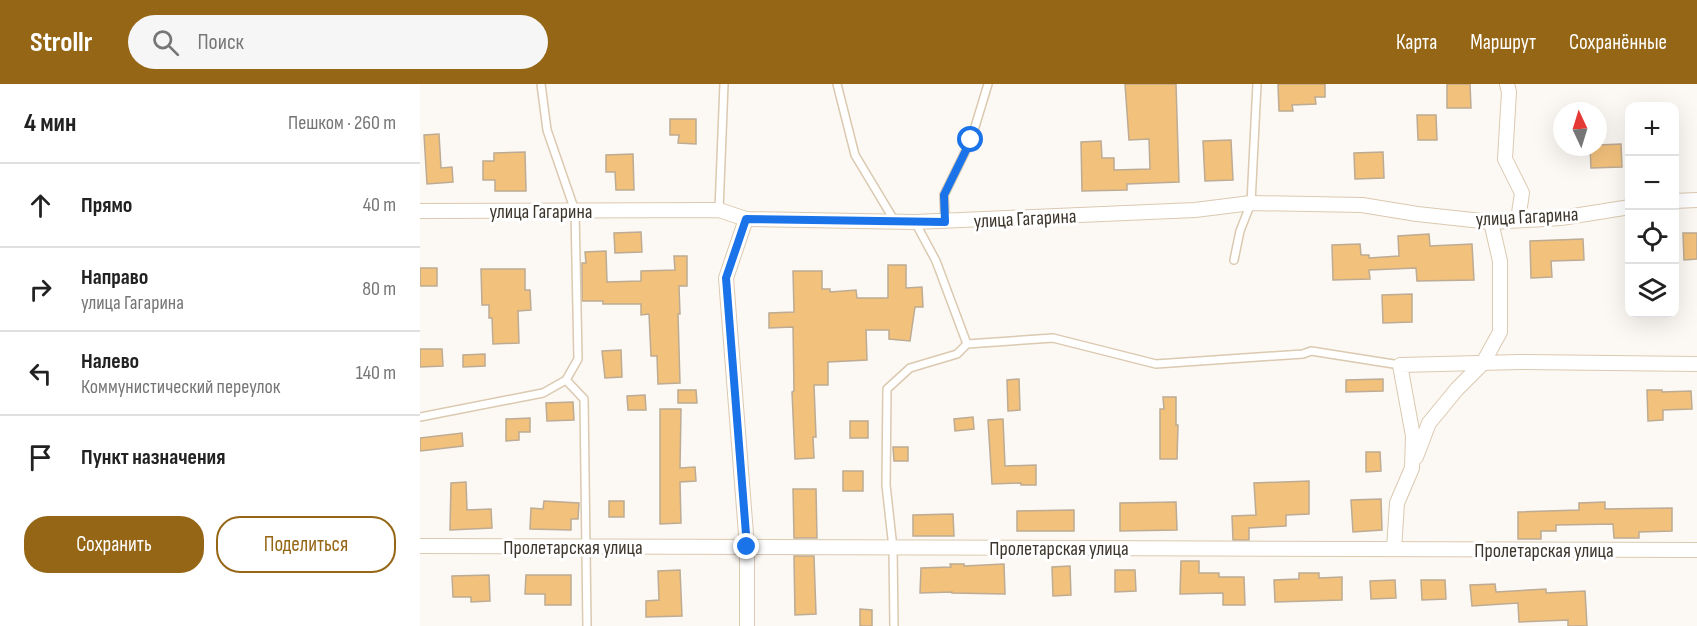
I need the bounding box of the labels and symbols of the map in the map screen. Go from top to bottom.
north arrow [1553,102,1607,156]
route start [957,126,983,152]
street label: улица Гагарина [490,200,592,224]
street label: улица Гагарина [1475,202,1579,232]
street label: улица Гагарина [973,204,1077,234]
route end [733,533,759,559]
street label: Пролетарская улица [503,536,643,560]
street label: Пролетарская улица [989,537,1129,561]
street label: Пролетарская улица [1474,539,1614,563]

